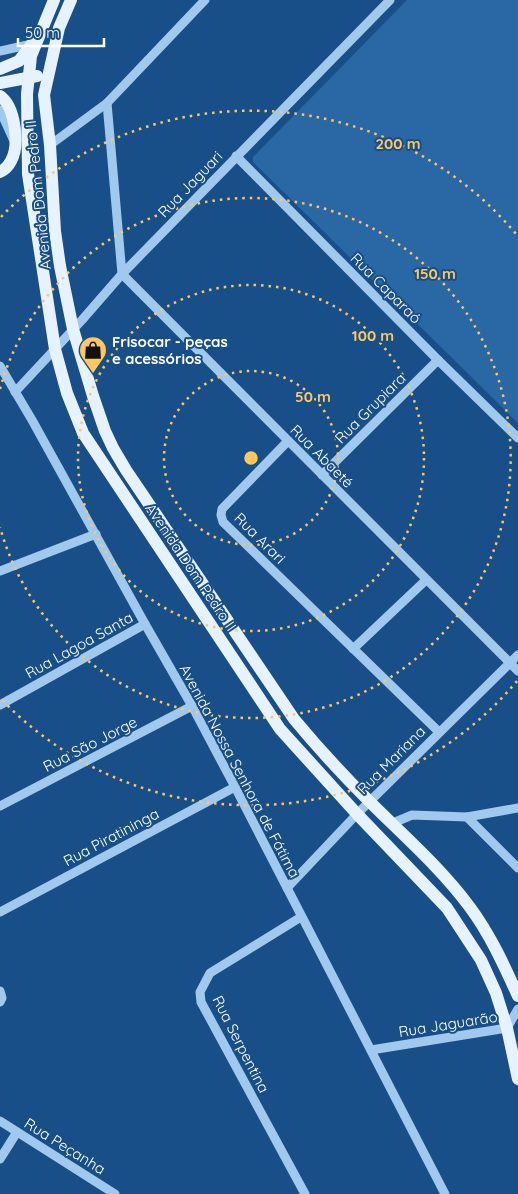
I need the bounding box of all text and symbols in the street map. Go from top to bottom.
scale bar [18,15,104,47]
text: 50 m [25,23,60,42]
street label: Avenida Dom Pedro II [21,119,55,271]
text: 200 m [376,134,421,153]
street label: Rua Jaguari [154,147,226,221]
street label: Rua Caparaó [347,249,425,327]
text: 150 m [414,264,456,283]
text: 100 m [352,326,394,345]
place label: Frisocar - peças e acessórios [112,332,228,368]
shop icon: Frisocar - peças e acessórios [78,335,108,374]
street label: Rua Grupiara [331,369,409,447]
text: 50 m [295,387,331,406]
street label: Rua Abaeté [286,420,358,492]
centre of rings [242,449,260,467]
street label: Avenida Dom Pedro II [141,500,241,634]
street label: Rua Arari [230,508,290,568]
street label: Rua Lagoa Santa [22,608,136,682]
street label: Avenida Nossa Senhora de Fátima [175,661,305,881]
street label: Rua São Jorge [40,712,140,776]
street label: Rua Mariana [353,722,429,798]
street label: Rua Piratininga [60,804,162,870]
street label: Rua Serpentina [208,992,274,1096]
street label: Rua Jaguarão [397,1007,499,1041]
street label: Rua Peçanha [21,1114,109,1178]

